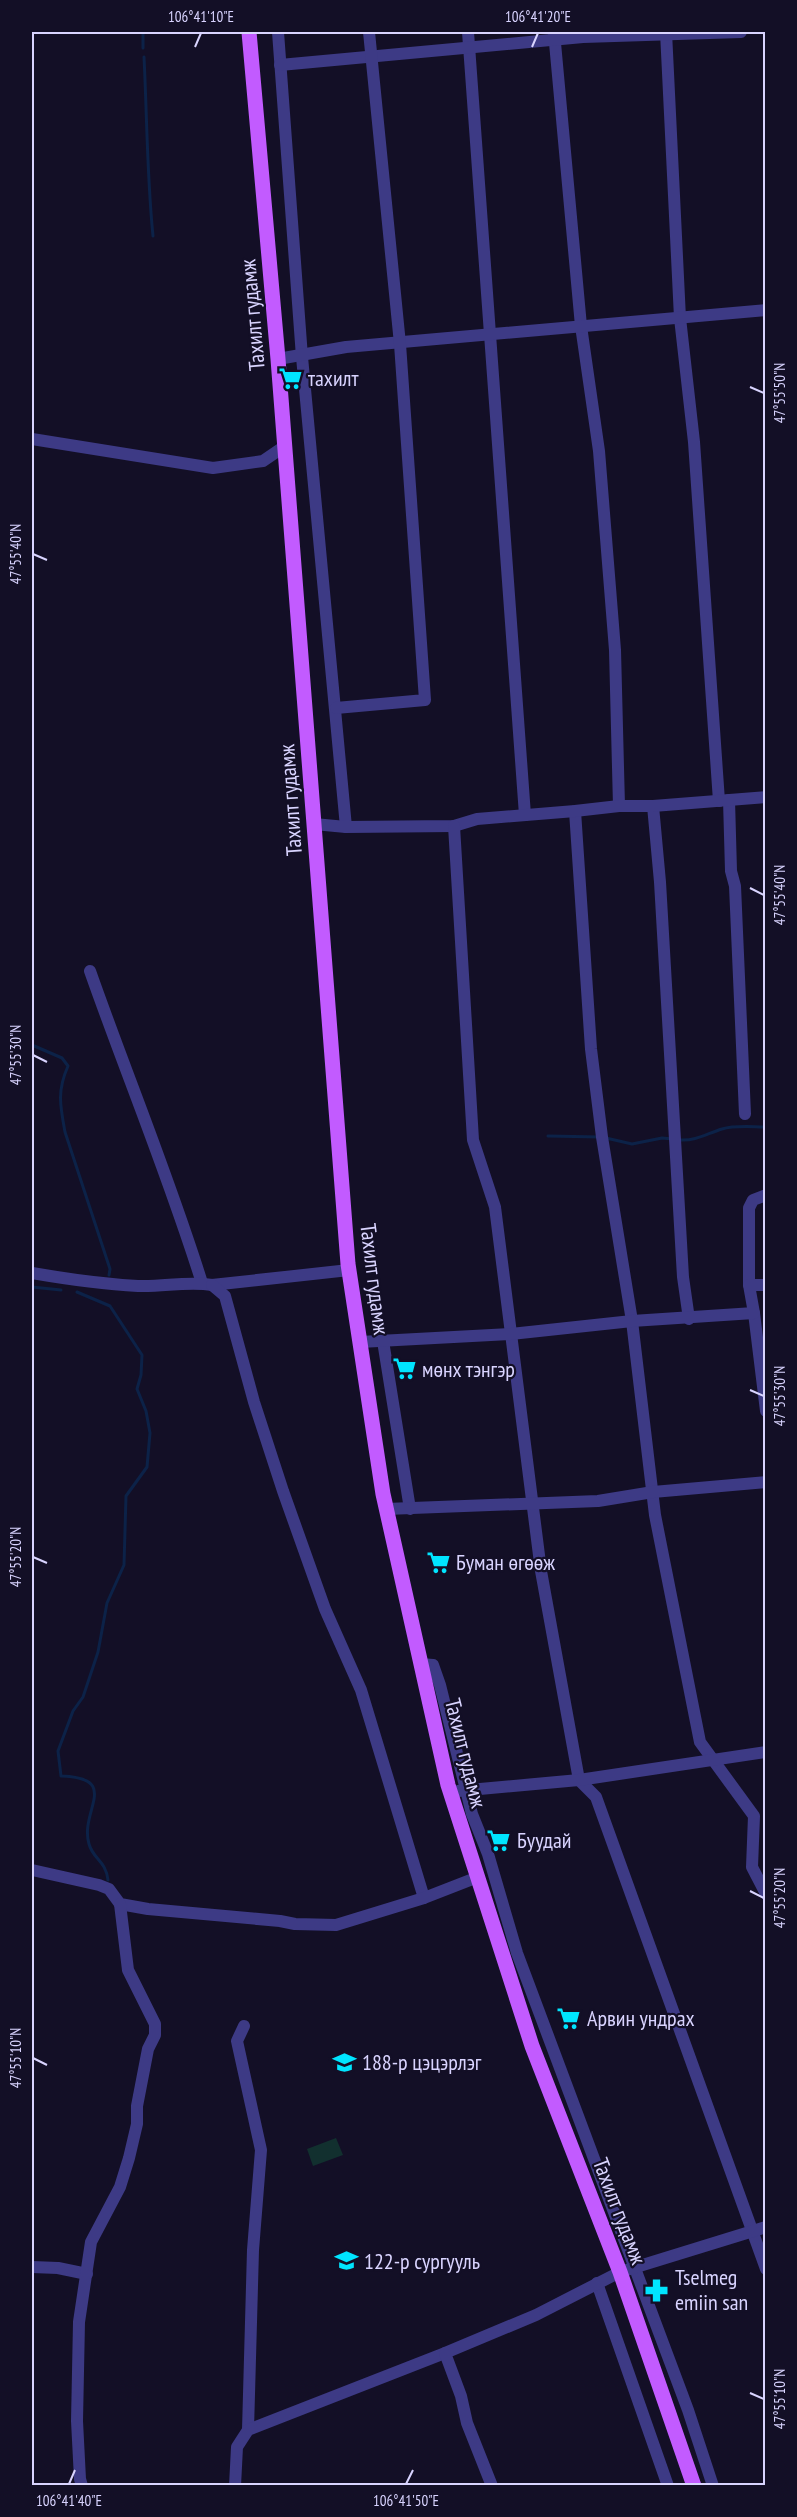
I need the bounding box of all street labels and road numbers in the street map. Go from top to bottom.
street label: Тахилт гудамж [233,258,271,372]
street label: Тахилт гудамж [272,743,308,857]
street label: Тахилт гудамж [354,1222,396,1336]
street label: Тахилт гудамж [439,1695,493,1811]
street label: Тахилт гудамж [587,2154,653,2268]

